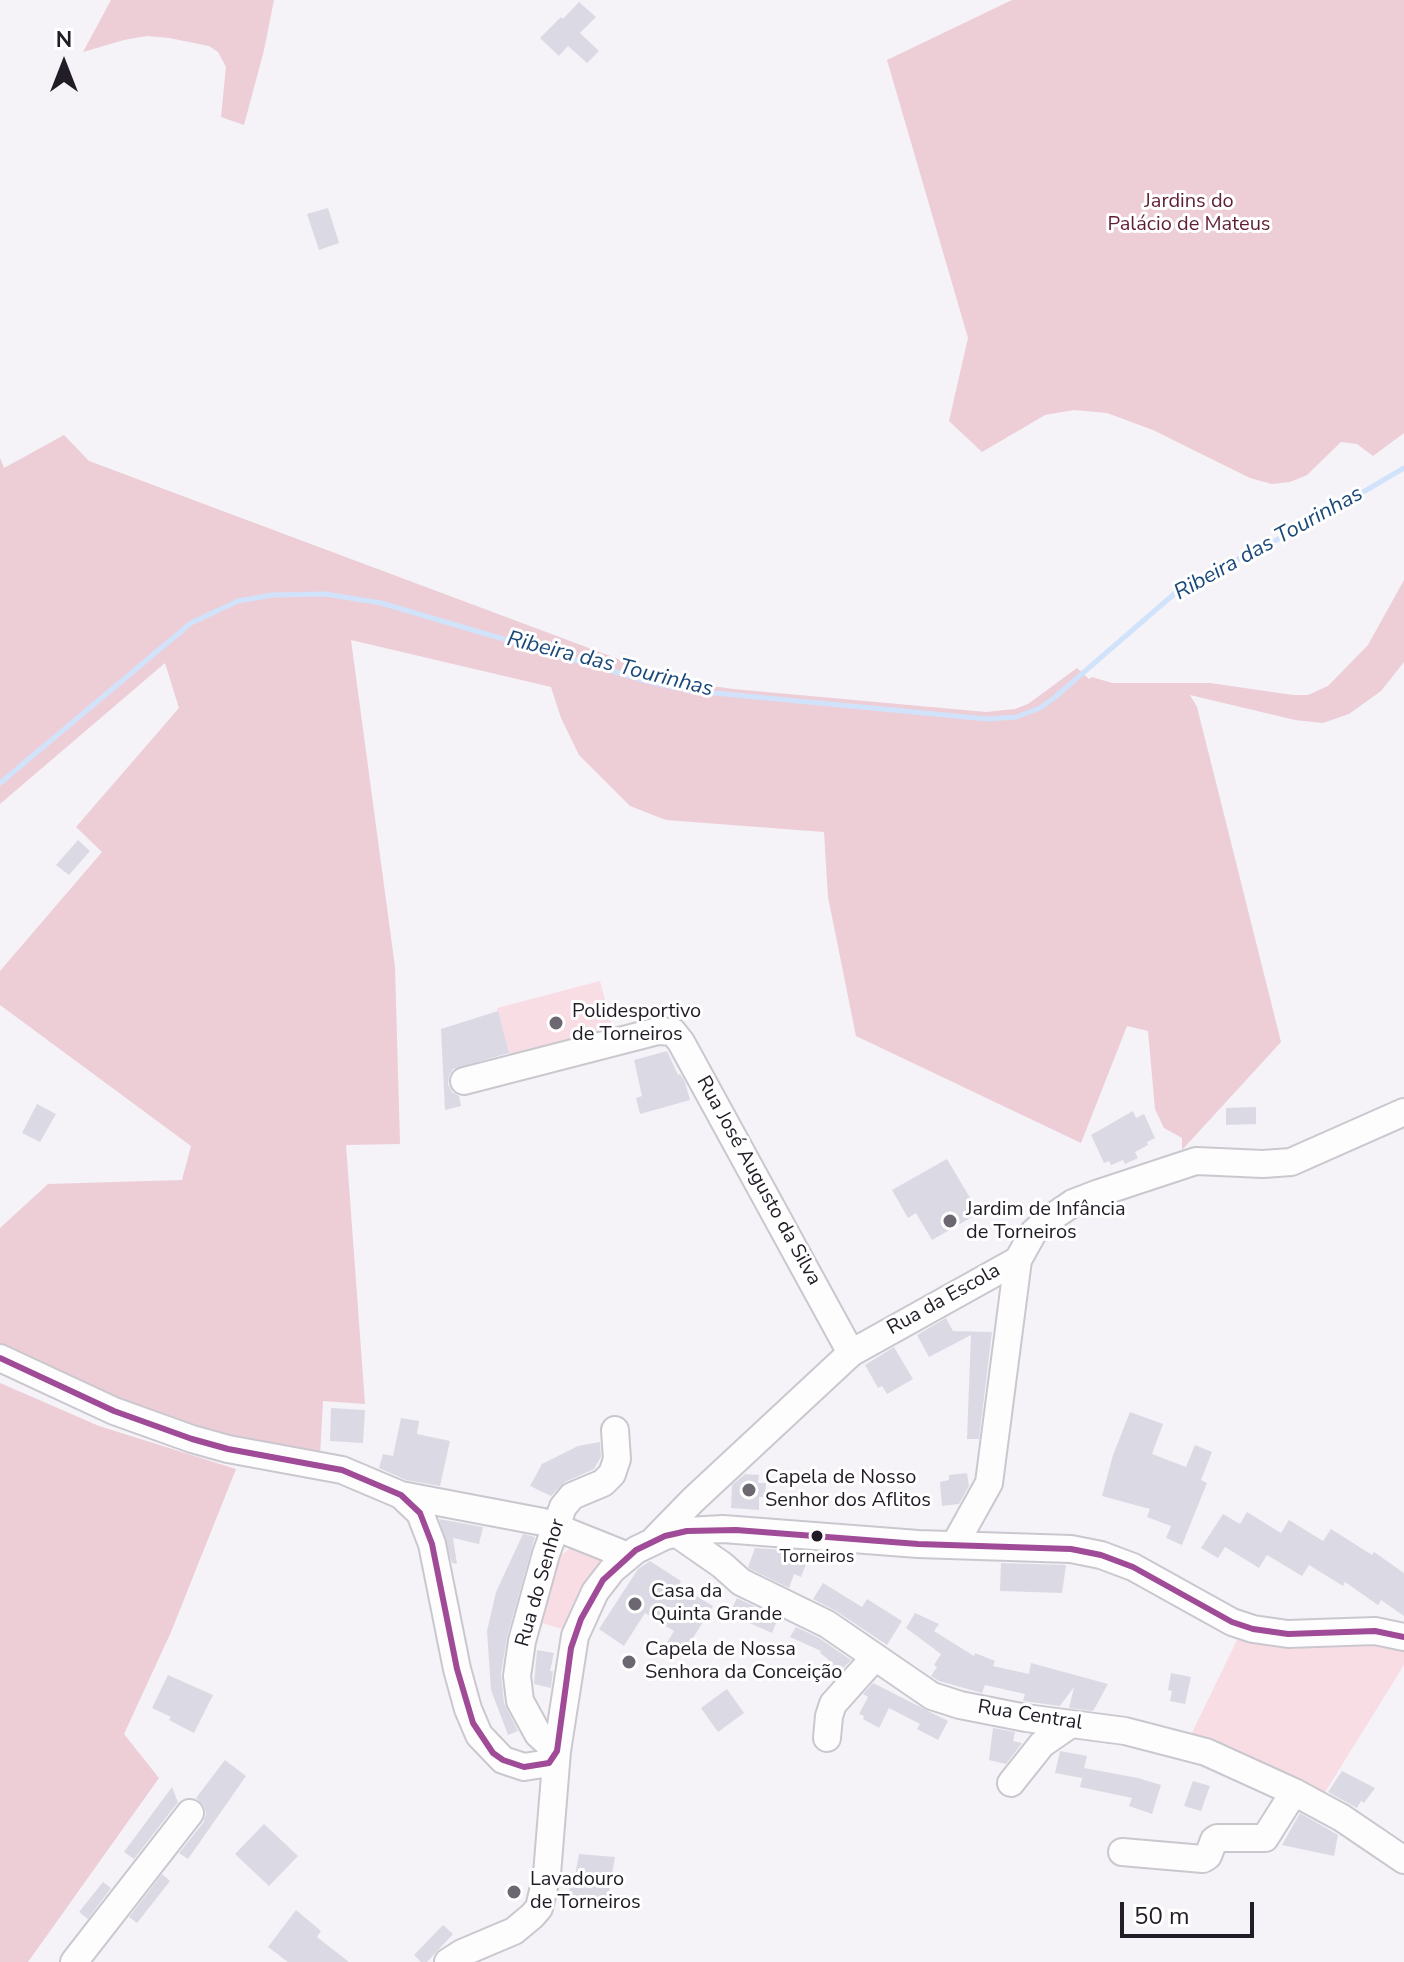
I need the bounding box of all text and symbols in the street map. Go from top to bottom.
north arrow [24,24,104,104]
text: N [56,25,72,55]
park label: Jardins do Palácio de Mateus [1108,190,1270,237]
water label: Ribeira das Tourinhas [1170,481,1368,607]
water label: Ribeira das Tourinhas [504,627,716,703]
place label: Polidesportivo de Torneiros [572,1000,701,1047]
marker: Polidesportivo de Torneiros [547,1014,565,1032]
street label: Rua José Augusto da Silva [690,1072,826,1290]
place label: Jardim de Infância de Torneiros [966,1198,1126,1245]
marker: Jardim de Infância de Torneiros [941,1212,959,1230]
street label: Rua da Escola [883,1259,1005,1341]
place label: Capela de Nosso Senhor dos Aflitos [765,1466,931,1513]
marker: Capela de Nosso Senhor dos Aflitos [740,1481,758,1499]
street label: Rua do Senhor [511,1516,571,1650]
marker: Torneiros [809,1528,825,1544]
place label: Torneiros [780,1547,854,1569]
place label: Casa da Quinta Grande [651,1580,782,1627]
marker: Casa da Quinta Grande [626,1595,644,1613]
place label: Capela de Nossa Senhora da Conceição [645,1638,842,1685]
marker: Capela de Nossa Senhora da Conceição [620,1653,638,1671]
street label: Rua Central [976,1696,1084,1736]
place label: Lavadouro de Torneiros [530,1868,641,1915]
marker: Lavadouro de Torneiros [505,1883,523,1901]
scale bar [1124,1886,1258,1936]
text: 50 m [1134,1900,1190,1932]

